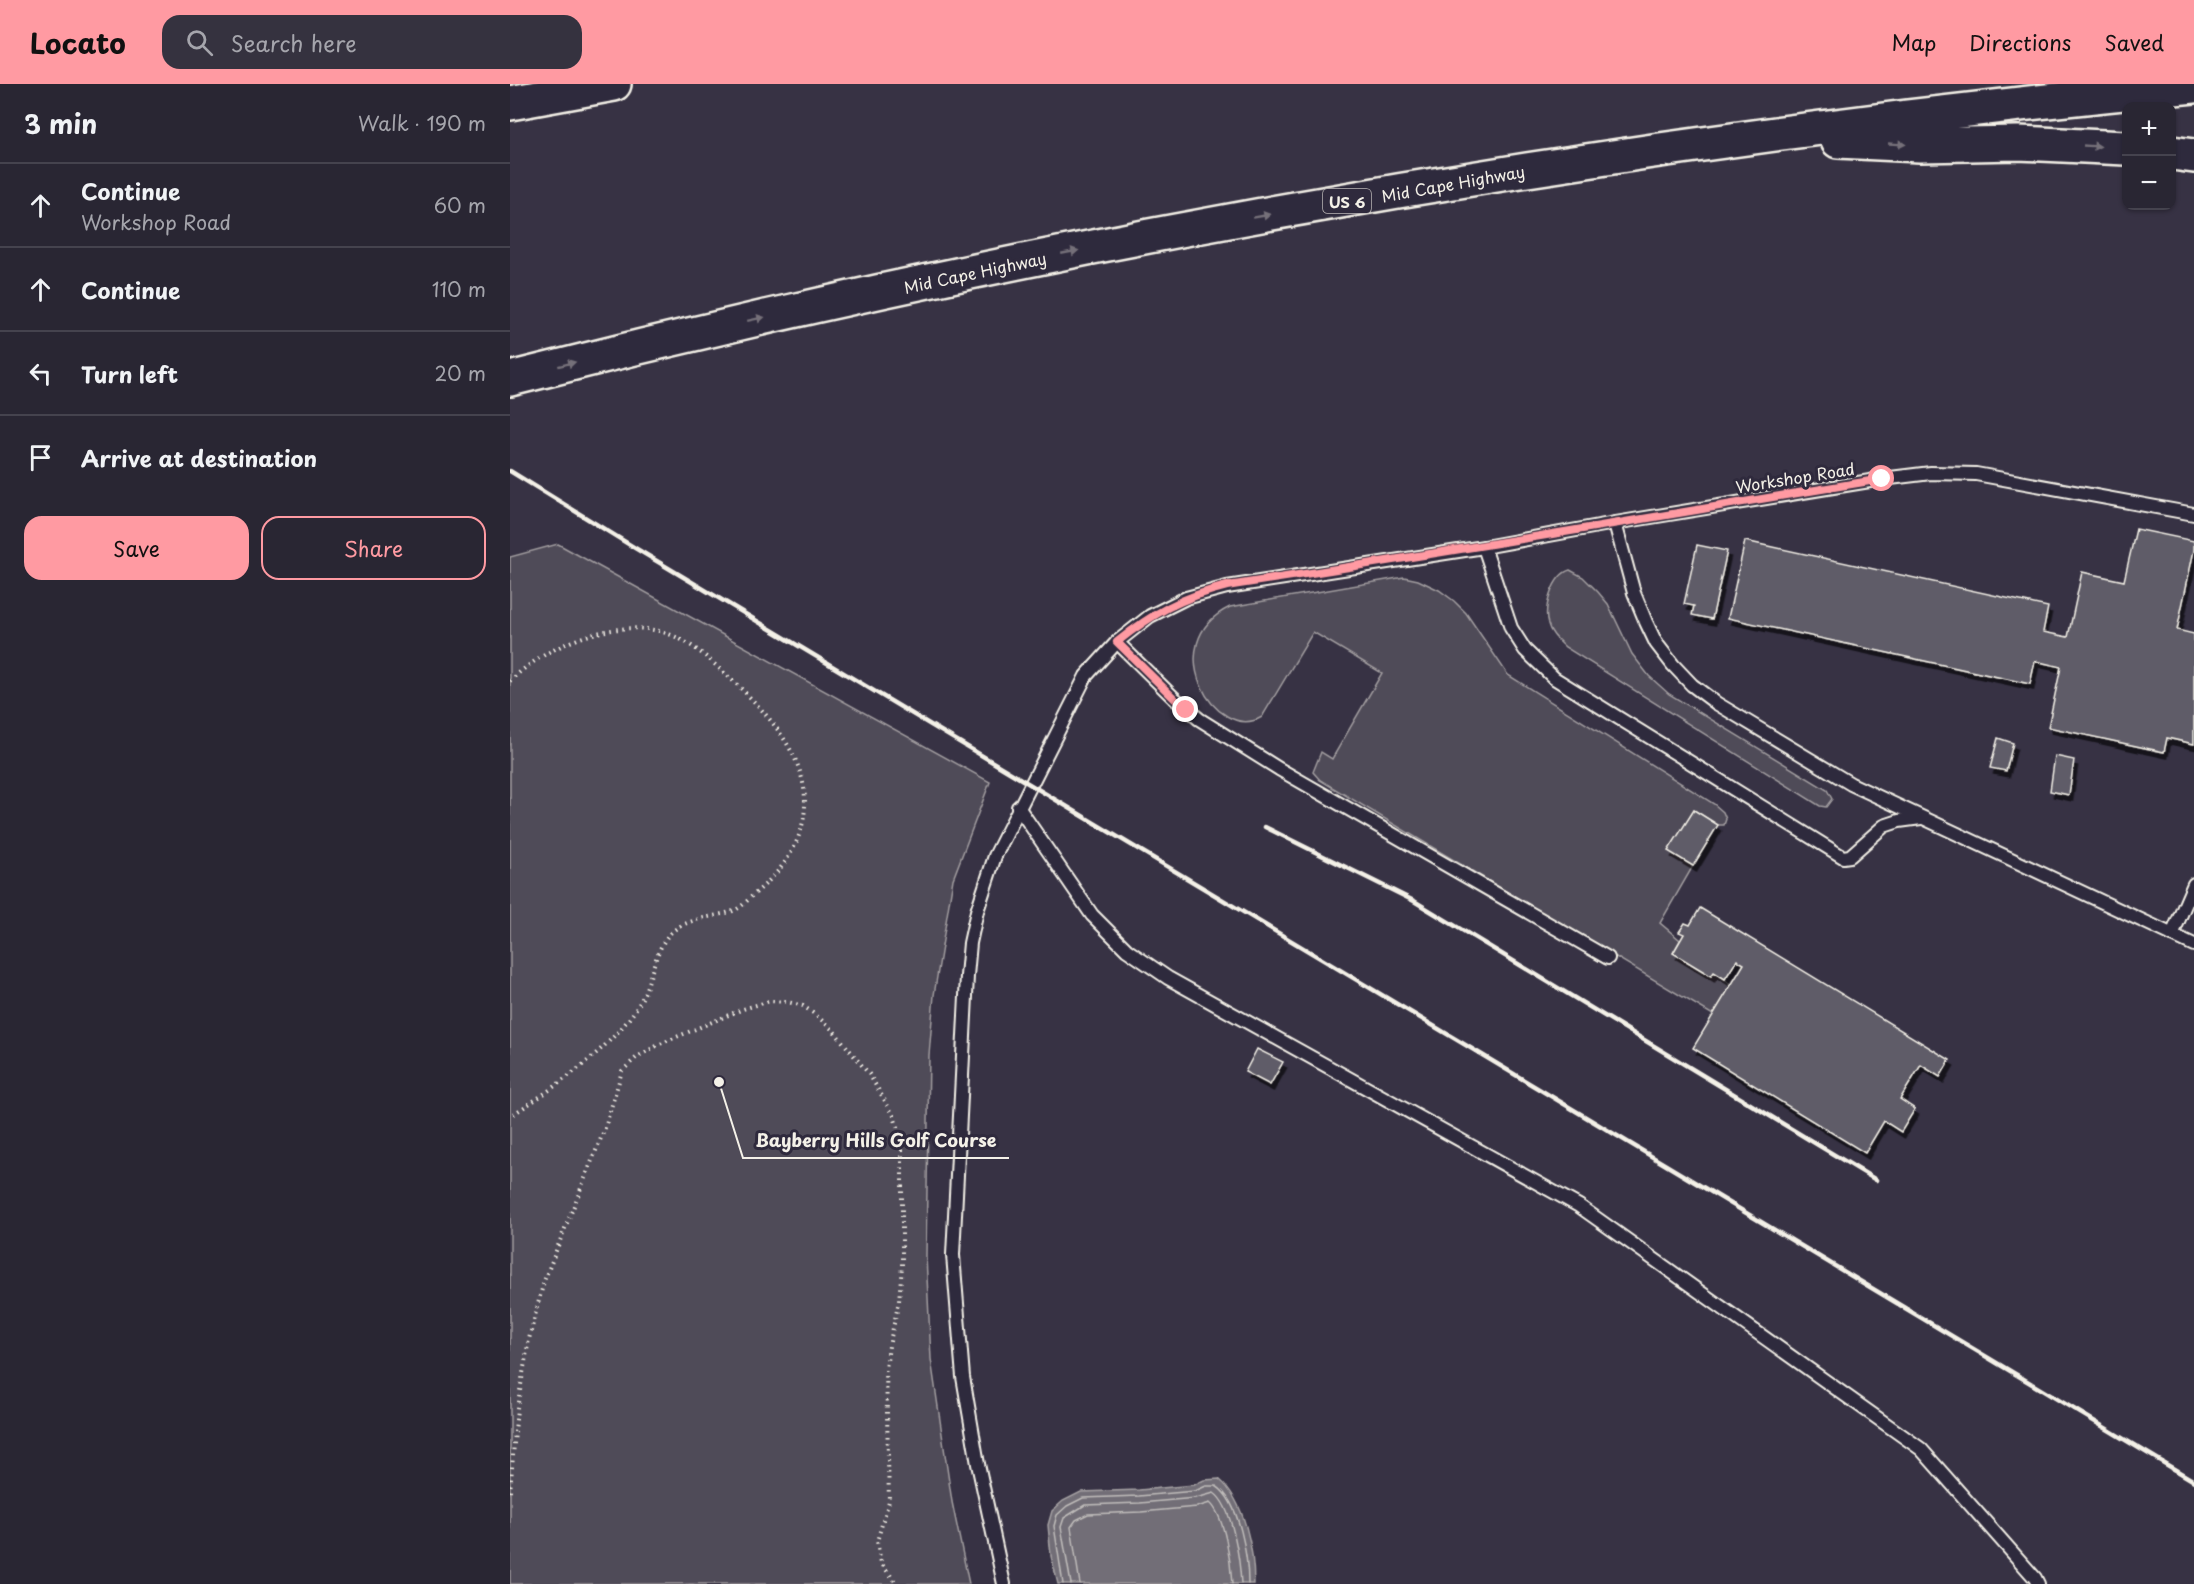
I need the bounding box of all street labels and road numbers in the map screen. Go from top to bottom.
street label: Mid Cape Highway [1380,159,1526,207]
road number: US 6 [1323,189,1371,213]
street label: Mid Cape Highway [902,245,1048,299]
street label: Workshop Road [1734,456,1856,498]

